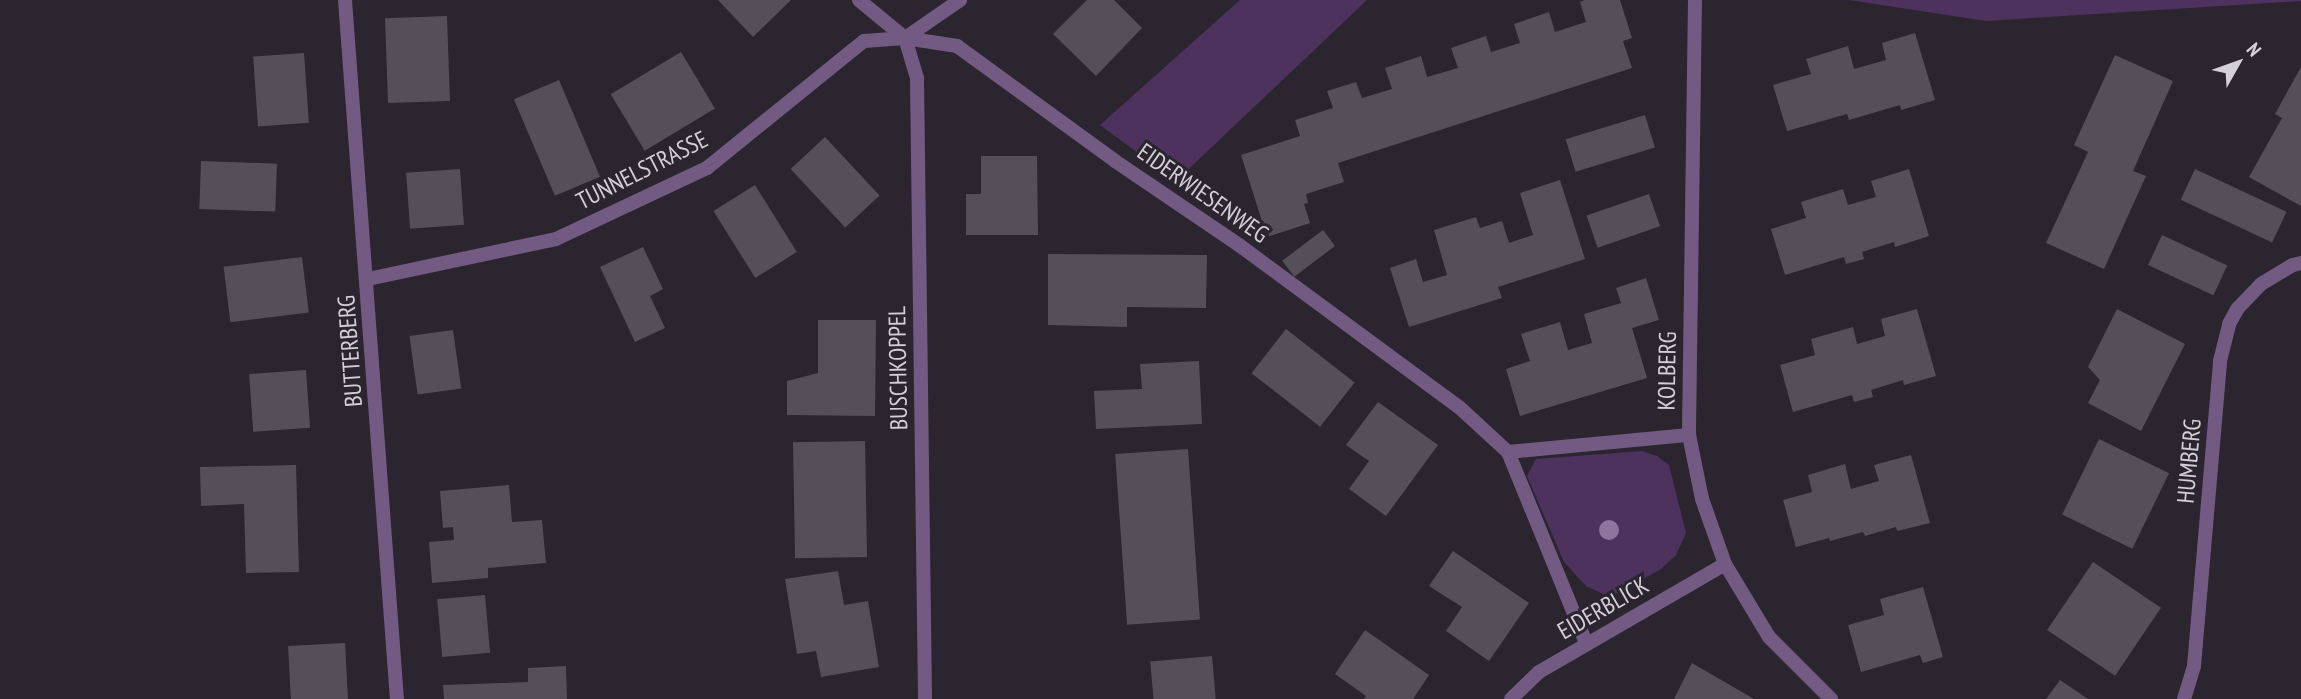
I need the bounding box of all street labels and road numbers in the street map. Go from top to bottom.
street label: TUNNELSTRASSE [572,125,712,215]
street label: EIDERWIESENWEG [1132,137,1274,249]
street label: BUTTERBERG [332,294,368,408]
street label: BUSCHKOPPEL [883,306,913,430]
street label: KOLBERG [1652,331,1682,411]
street label: HUMBERG [2171,417,2207,505]
street label: EIDERBLICK [1553,571,1653,645]

